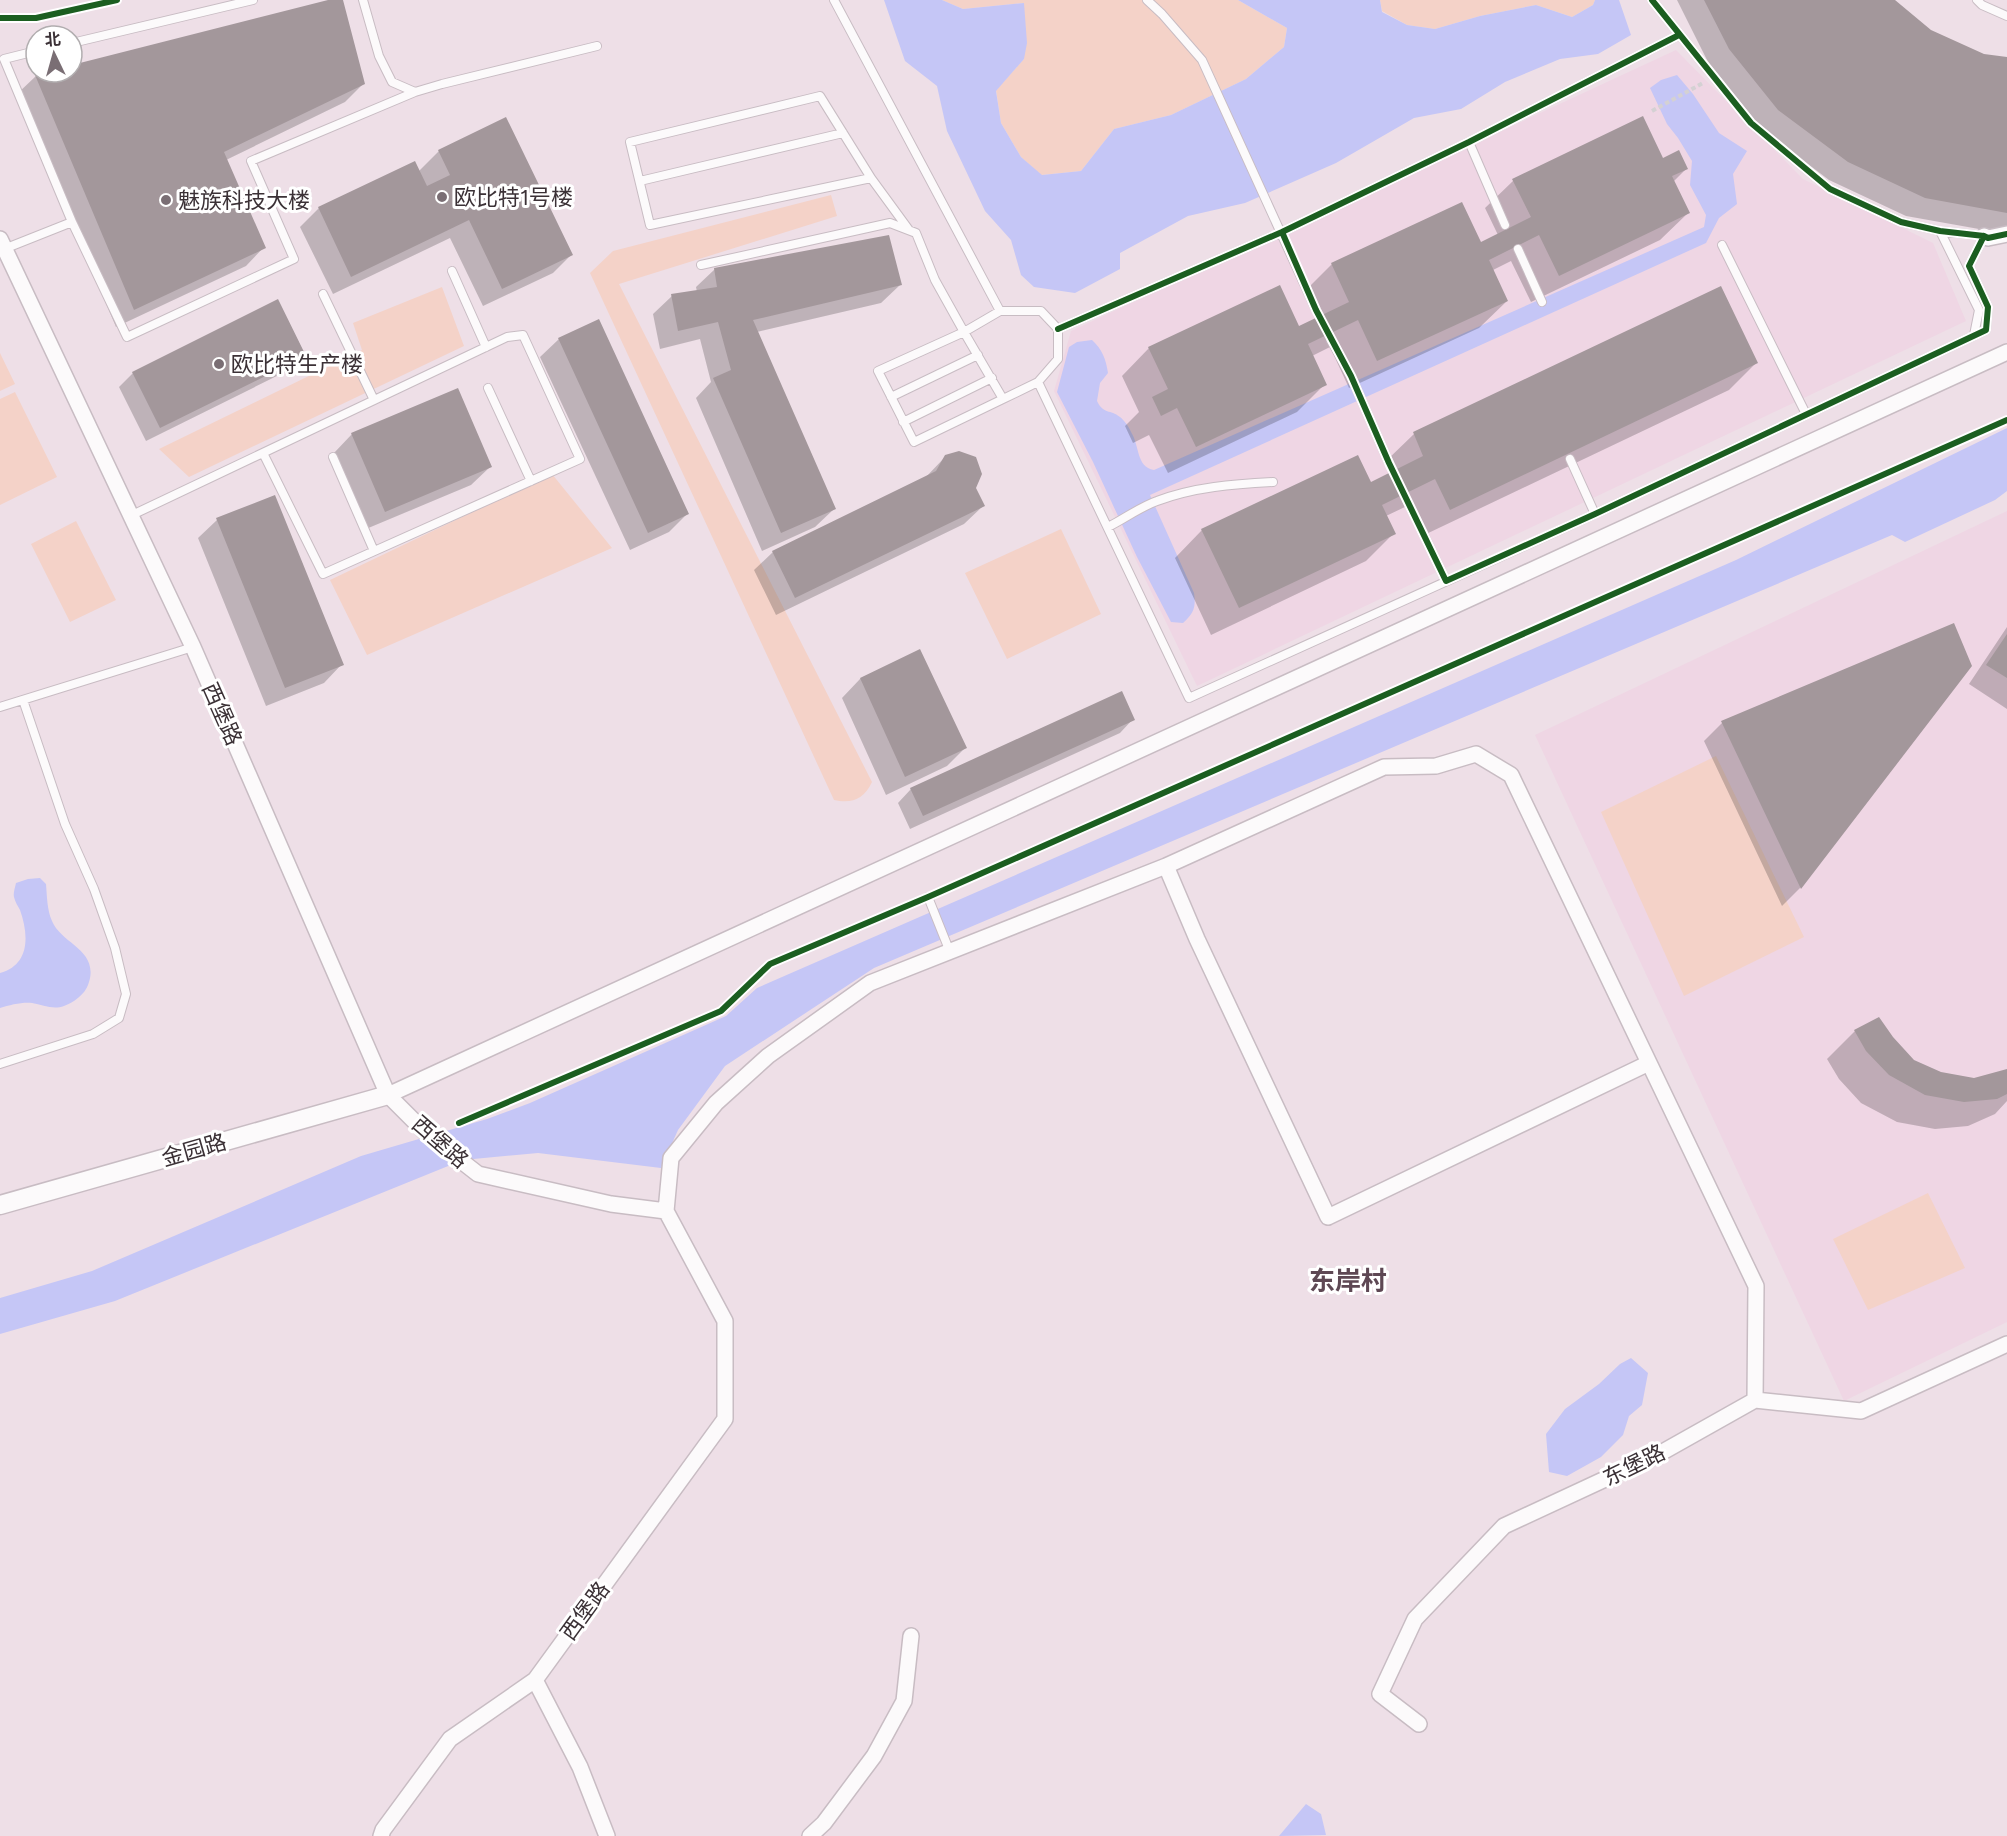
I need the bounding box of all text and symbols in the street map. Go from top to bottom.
north arrow [24,24,84,84]
text: 北 [44,29,62,50]
place label: 欧比特1号楼 [454,184,573,211]
place label: 魅族科技大楼 [178,187,310,214]
marker: 欧比特1号楼 [435,190,449,204]
marker: 魅族科技大楼 [159,193,173,207]
place label: 欧比特生产楼 [231,351,363,378]
marker: 欧比特生产楼 [212,357,226,371]
street label: 西堡路 [196,678,248,750]
street label: 西堡路 [406,1110,474,1174]
street label: 金园路 [159,1128,229,1172]
district label: 东岸村 [1309,1265,1387,1297]
street label: 东堡路 [1598,1438,1670,1492]
street label: 西堡路 [555,1576,615,1646]

